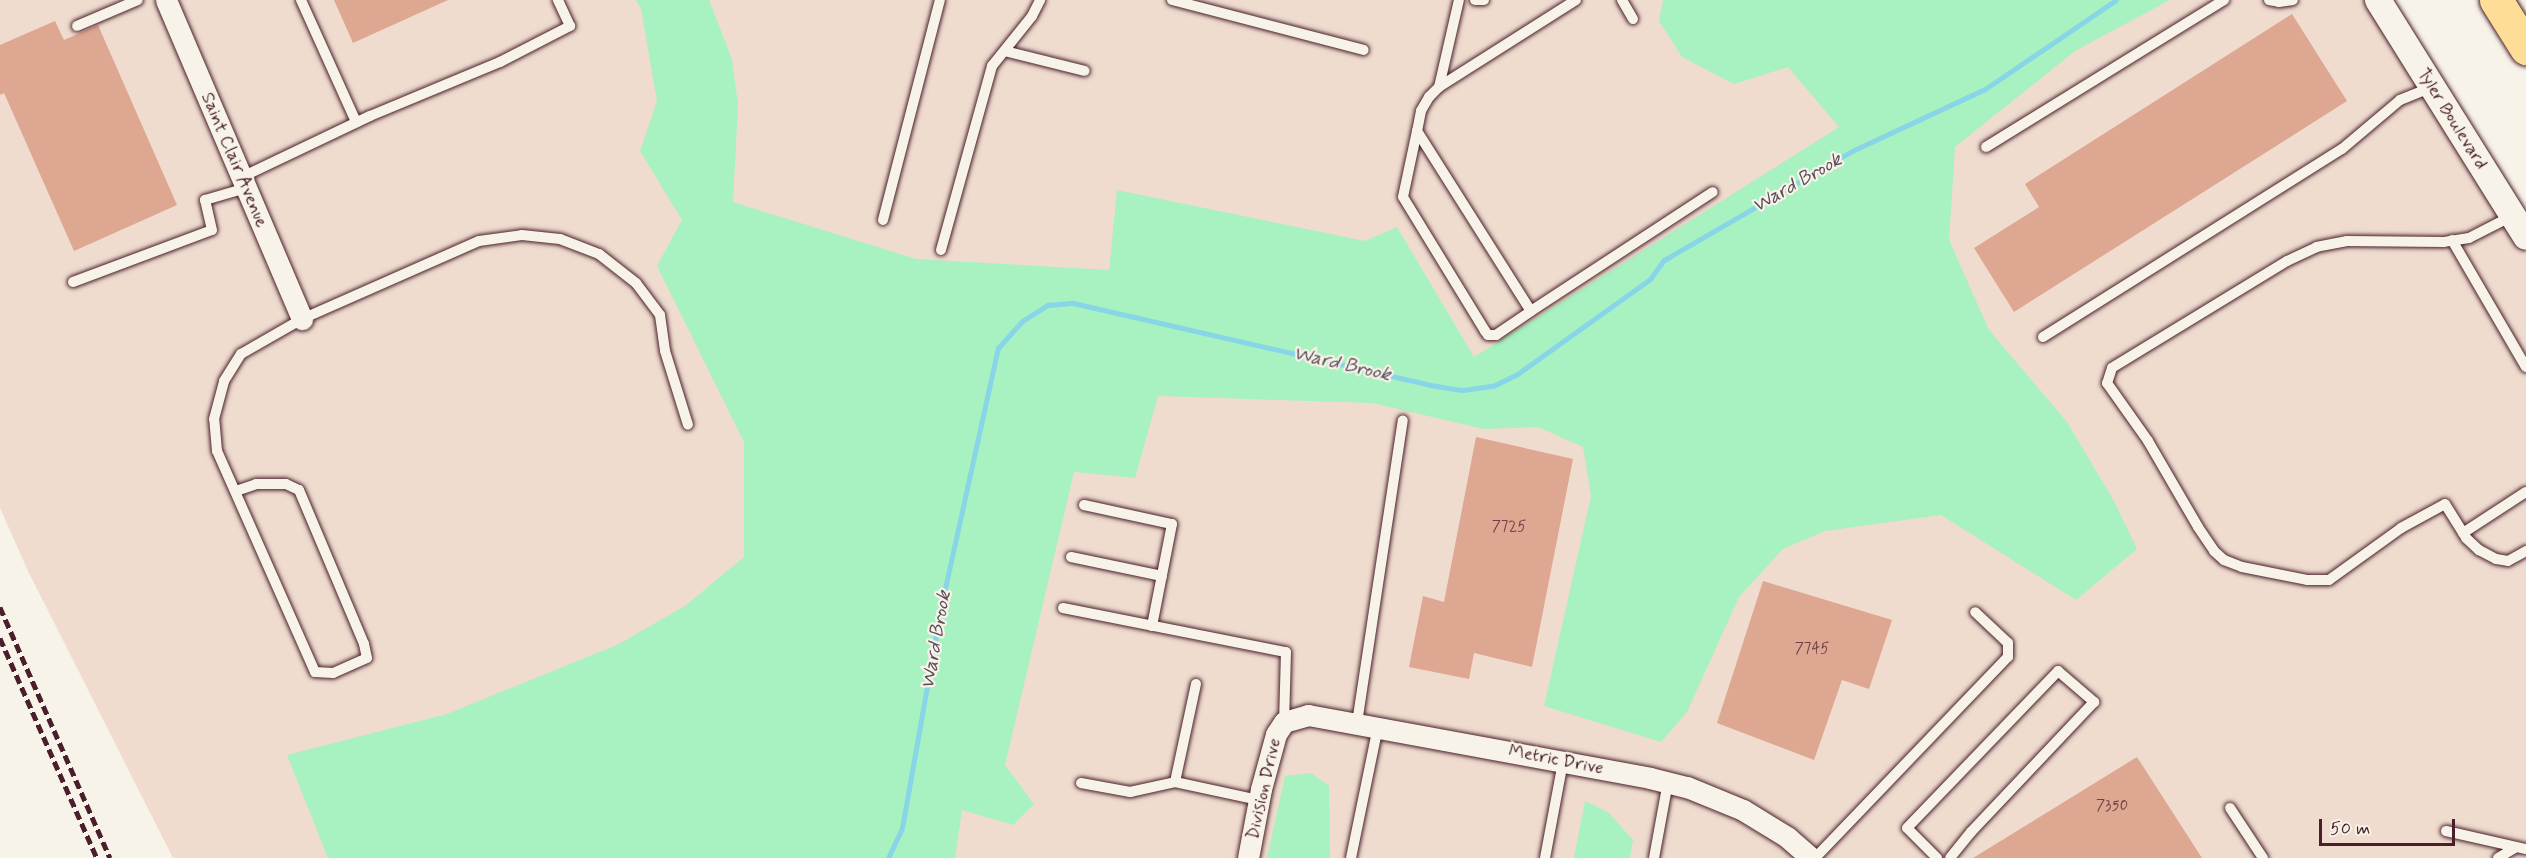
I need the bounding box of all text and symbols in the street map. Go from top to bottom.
street label: Tyler Boulevard [2413,66,2491,172]
street label: Saint Clair Avenue [195,88,273,232]
water label: Ward Brook [1748,148,1846,218]
water label: Ward Brook [1291,341,1393,387]
house number: 7725 [1492,519,1526,537]
water label: Ward Brook [916,589,956,691]
house number: 7745 [1795,641,1829,659]
street label: Division Drive [1242,737,1286,841]
street label: Metric Drive [1507,740,1605,780]
house number: 7350 [2096,798,2128,816]
scale bar [2322,807,2458,845]
text: 50 m [2330,817,2370,841]

